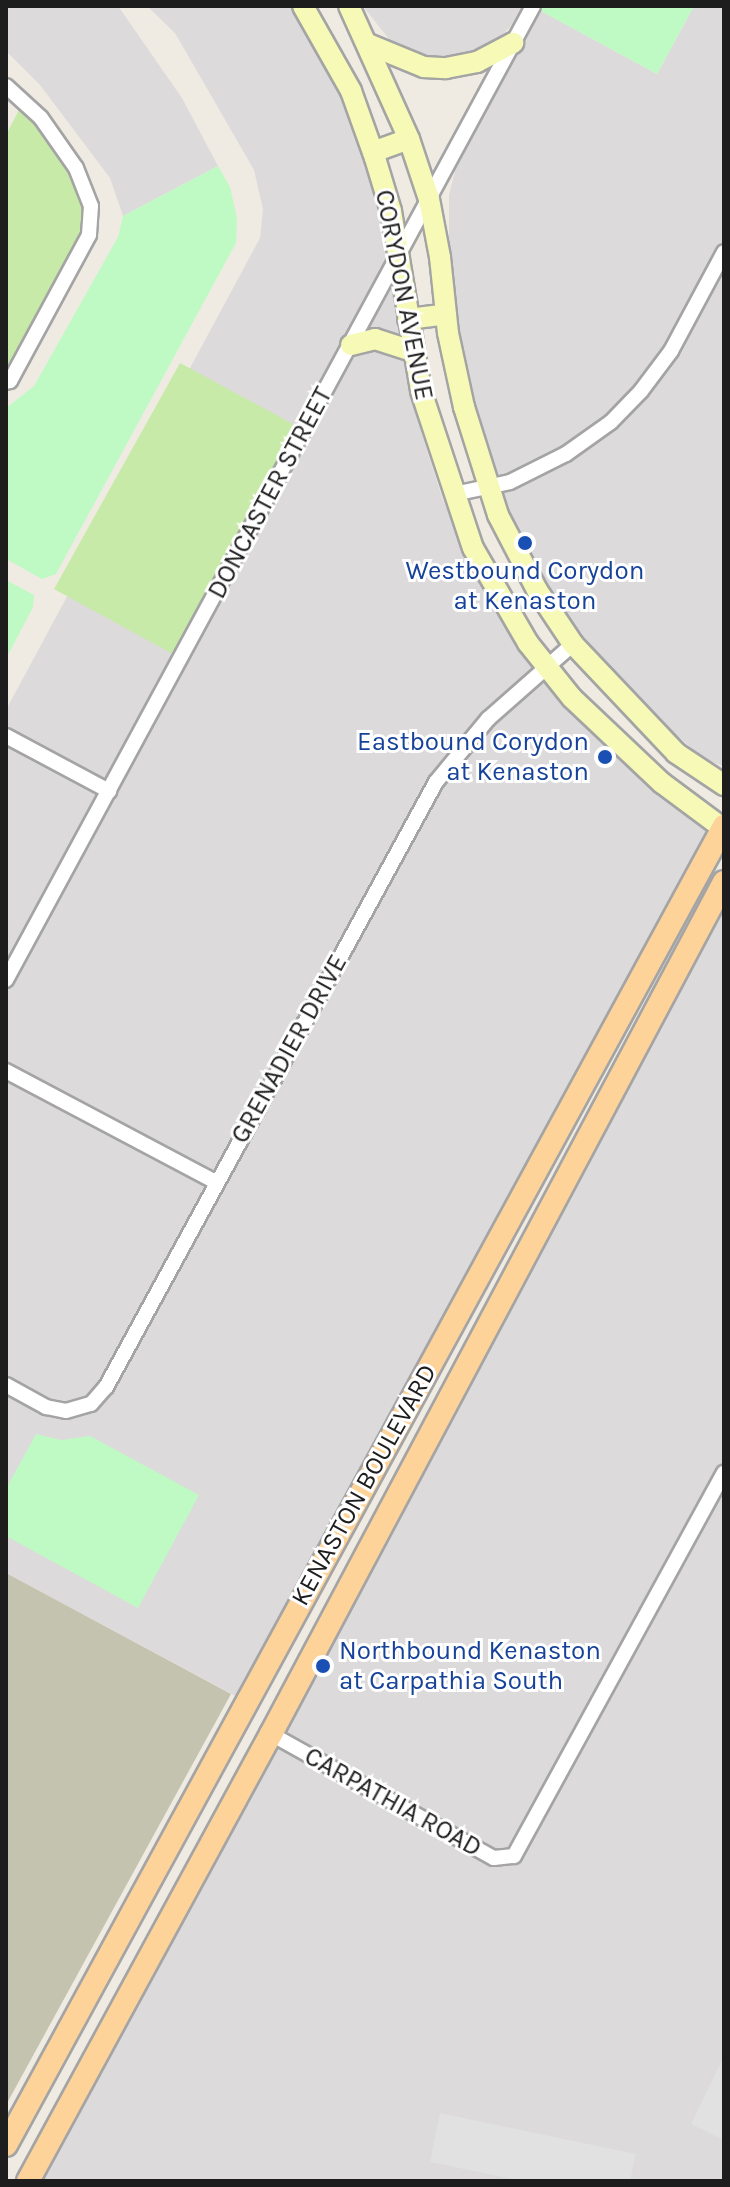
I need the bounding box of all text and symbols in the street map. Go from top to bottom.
street label: CORYDON AVENUE [368,187,440,403]
street label: DONCASTER STREET [201,382,339,604]
marker: Westbound Corydon at Kenaston [516,534,534,552]
place label: Westbound Corydon at Kenaston [406,555,644,616]
place label: Eastbound Corydon at Kenaston [357,726,589,788]
marker: Eastbound Corydon at Kenaston [596,748,614,766]
street label: GRENADIER DRIVE [224,949,354,1149]
street label: KENASTON BOULEVARD [285,1359,443,1611]
place label: Northbound Kenaston at Carpathia South [339,1635,601,1696]
marker: Northbound Kenaston at Carpathia South [314,1657,332,1675]
street label: CARPATHIA ROAD [299,1740,487,1864]

